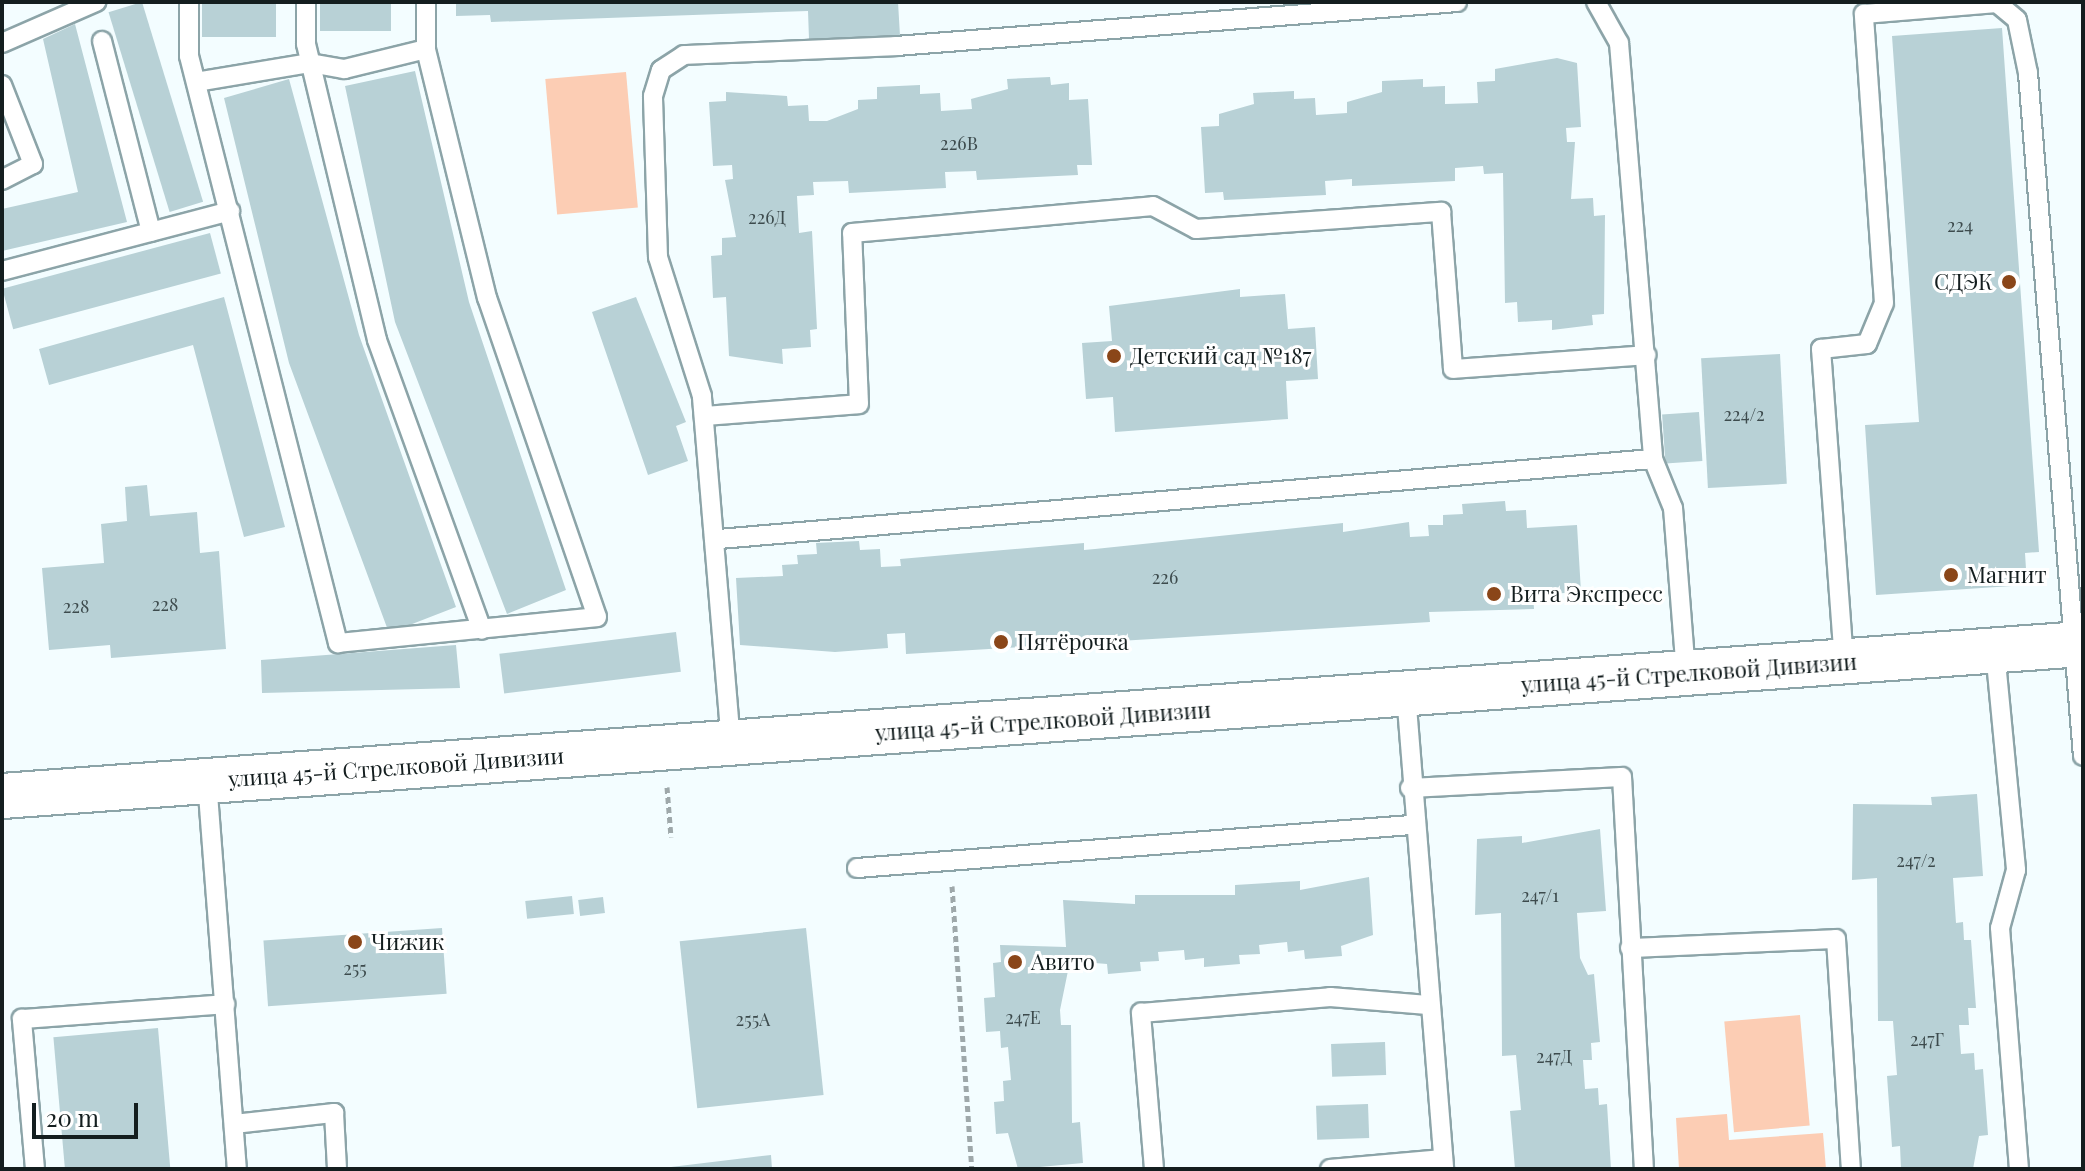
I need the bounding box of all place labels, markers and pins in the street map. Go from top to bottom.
place label: СДЭК [1934,269,1993,295]
marker: СДЭК [2000,273,2018,291]
place label: Детский сад №187 [1130,343,1312,369]
marker: Детский сад №187 [1105,347,1123,365]
place label: Магнит [1967,562,2047,588]
marker: Магнит [1942,566,1960,584]
place label: Вита Экспресс [1510,581,1663,607]
marker: Вита Экспресс [1485,585,1503,603]
place label: Пятёрочка [1017,629,1129,655]
marker: Пятёрочка [992,633,1010,651]
place label: Чижик [371,929,444,955]
marker: Чижик [346,933,364,951]
place label: Авито [1031,949,1095,975]
marker: Авито [1006,953,1024,971]

